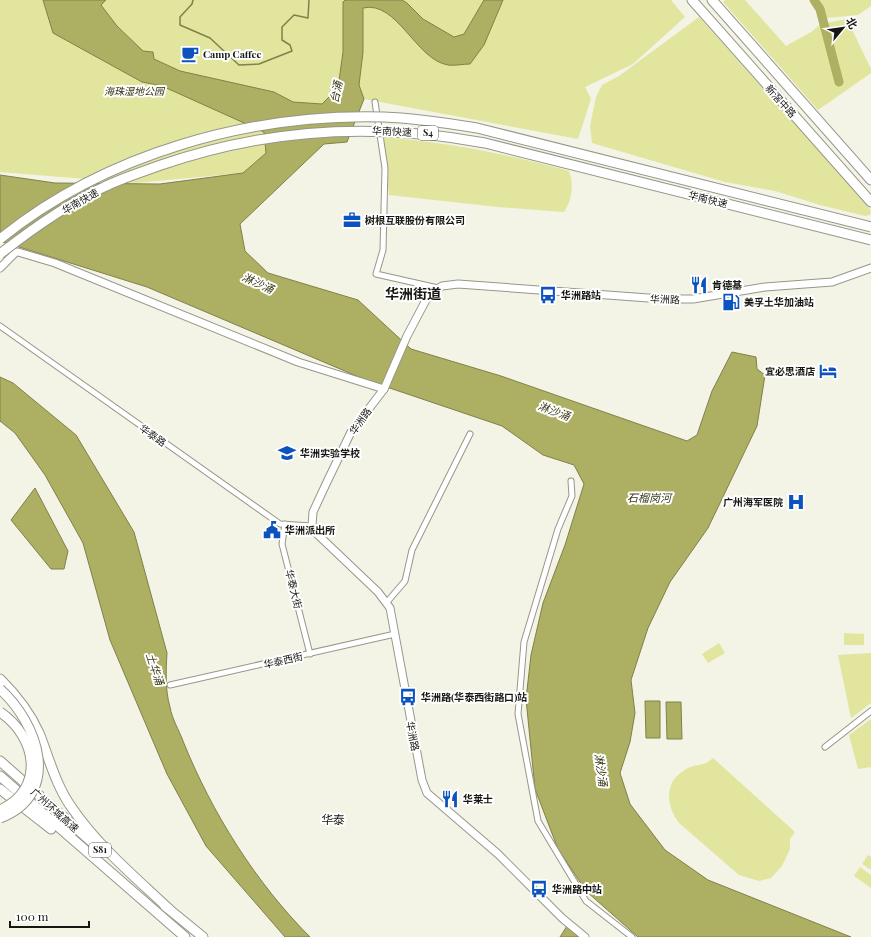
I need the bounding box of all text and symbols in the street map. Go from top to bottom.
north arrow [823,8,863,48]
text: 北 [843,14,861,31]
cafe icon: Camp Caffee [180,44,200,64]
place label: Camp Caffee [203,47,262,61]
water label: 台涌 [326,78,346,104]
street label: 新滘中路 [762,81,800,121]
park label: 海珠湿地公园 [104,84,166,98]
street label: 华南快速 [372,123,412,139]
road number: S4 [418,126,438,140]
street label: 华南快速 [59,185,101,217]
street label: 华南快速 [687,187,729,211]
office icon: 树根互联股份有限公司 [342,210,362,230]
place label: 树根互联股份有限公司 [364,213,465,227]
water label: 淋沙涌 [240,269,278,297]
restaurant icon: 肯德基 [689,275,709,295]
place label: 肯德基 [712,278,742,292]
district label: 华洲街道 [385,284,441,303]
bus stop icon: 华洲路站 [538,285,558,305]
place label: 华洲路站 [561,288,601,302]
street label: 华洲路 [650,291,680,307]
fuel station icon: 美孚土华加油站 [721,292,741,312]
place label: 美孚土华加油站 [744,295,814,309]
hotel icon: 宜必思酒店 [818,361,838,381]
place label: 宜必思酒店 [765,364,815,378]
water label: 淋沙涌 [536,398,574,424]
street label: 华洲路 [346,405,374,437]
street label: 华泰路 [137,421,169,449]
school or university icon: 华洲实验学校 [277,443,297,463]
place label: 华洲实验学校 [300,446,360,460]
water label: 石榴岗河 [627,490,673,505]
hospital icon: 广州海军医院 [786,492,806,512]
place label: 广州海军医院 [723,495,783,509]
public building icon: 华洲派出所 [262,520,282,540]
place label: 华洲派出所 [285,523,335,537]
street label: 华泰大街 [282,568,306,610]
street label: 华泰西街 [262,649,304,671]
water label: 土华涌 [143,651,168,689]
bus stop icon: 华洲路(华泰西街路口)站 [398,687,418,707]
place label: 华洲路(华泰西街路口)站 [421,690,527,704]
street label: 华洲路 [403,720,423,752]
water label: 淋沙涌 [592,753,611,789]
street label: 广州环城高速 [28,785,82,835]
restaurant icon: 华莱士 [440,789,460,809]
place label: 华莱士 [463,792,493,806]
district label: 华泰 [321,811,345,827]
road number: S81 [89,843,111,857]
bus stop icon: 华洲路中站 [529,879,549,899]
place label: 华洲路中站 [552,882,602,896]
scale bar [10,903,89,929]
text: 100 m [16,908,49,924]

